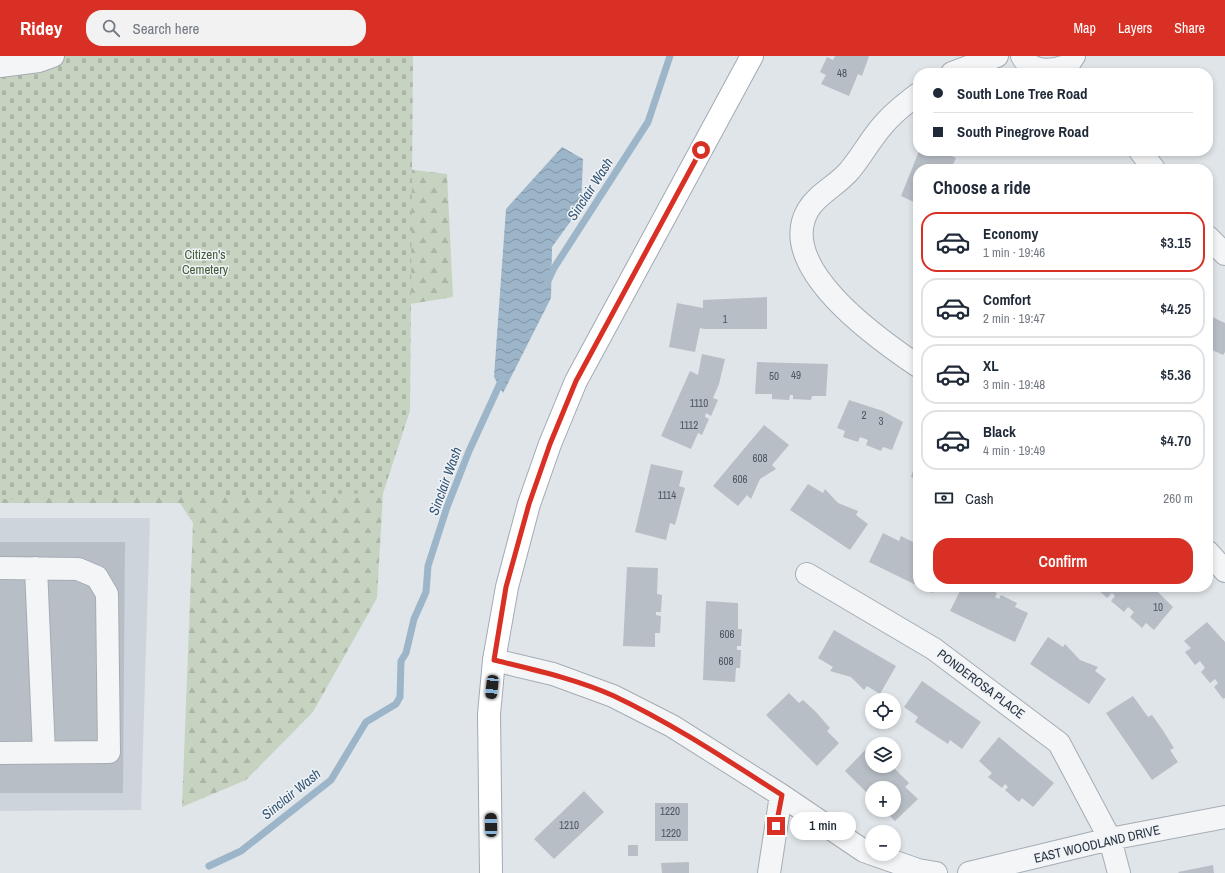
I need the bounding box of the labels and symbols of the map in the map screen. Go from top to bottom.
house number: 48 [837,66,847,80]
route start [692,141,710,159]
water label: Sinclair Wash [563,154,617,224]
park label: Citizen's Cemetery [182,246,229,278]
house number: 1 [722,312,728,326]
house number: 49 [791,368,801,382]
house number: 50 [769,369,779,383]
house number: 1110 [690,396,708,410]
house number: 2 [861,408,867,422]
house number: 3 [878,414,884,428]
house number: 1112 [680,418,698,432]
water label: Sinclair Wash [424,444,466,518]
house number: 608 [752,451,768,465]
house number: 606 [732,472,748,486]
house number: 1114 [658,488,676,502]
house number: 10 [1153,600,1163,614]
house number: 606 [719,627,735,641]
street label: PONDEROSA PLACE [934,645,1028,723]
house number: 608 [718,654,734,668]
car [485,674,499,700]
water label: Sinclair Wash [258,765,324,823]
house number: 1220 [660,804,680,818]
callout: 1 min [790,812,856,840]
car [485,813,497,837]
route end [767,817,785,835]
house number: 1210 [559,818,579,832]
street label: EAST WOODLAND DRIVE [1032,821,1162,867]
house number: 1220 [661,826,681,840]

